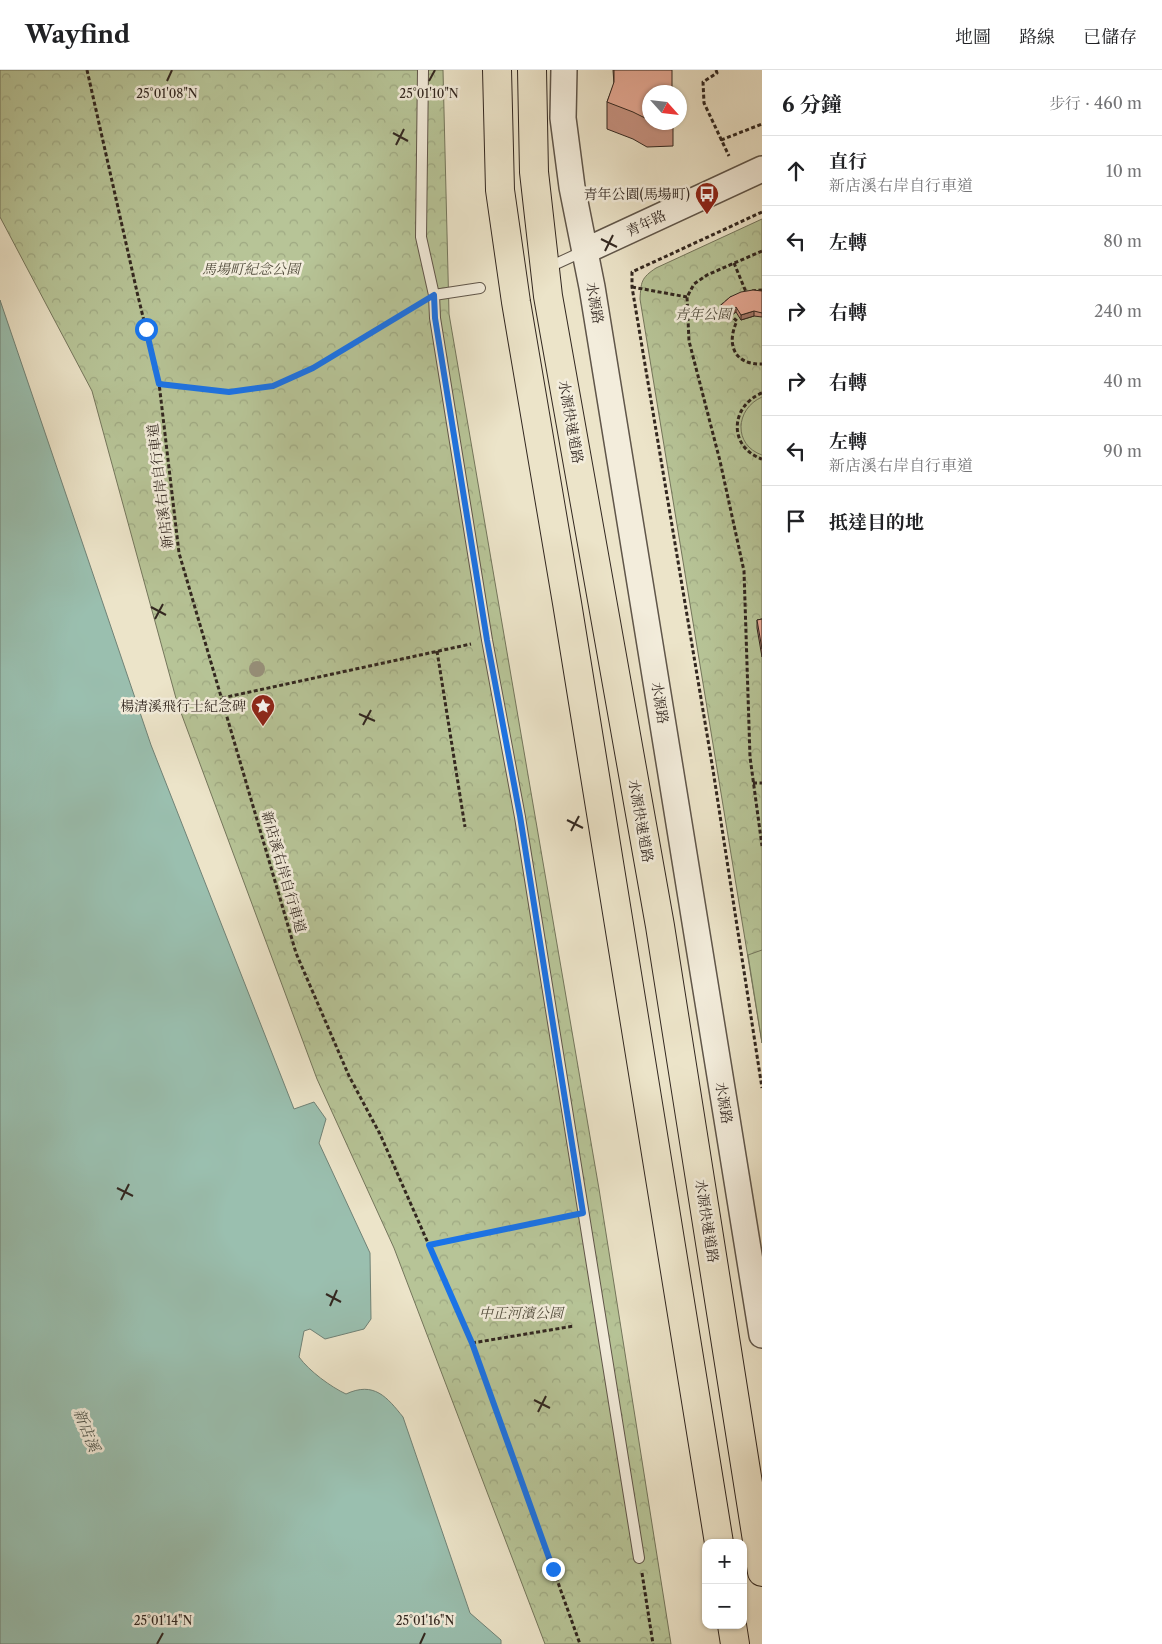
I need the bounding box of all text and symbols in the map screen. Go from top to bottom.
text: Wayfind [25,20,130,49]
text: 地圖 [955,26,991,48]
text: 路線 [1019,26,1055,48]
text: 已儲存 [1083,26,1137,48]
north arrow [642,85,687,130]
text: 25°01'08"N [136,86,198,101]
text: 25°01'10"N [399,86,459,101]
text: 6 分鐘 [782,92,842,117]
text: 步行 · 460 m [1049,93,1142,113]
text: 直行 [829,150,867,173]
icon: ahead [782,157,810,185]
text: 10 m [1106,161,1142,181]
text: 新店溪右岸自行車道 [829,175,973,195]
bus stop icon: 青年公園(馬場町) [694,181,720,215]
place label: 青年公園(馬場町) [584,185,690,203]
street label: 青年路 [623,206,669,240]
icon: left [782,227,810,255]
text: 左轉 [829,231,867,254]
text: 80 m [1103,231,1142,251]
park label: 馬場町紀念公園 [202,260,302,278]
street label: 水源路 [582,281,608,325]
icon: right [782,297,810,325]
text: 右轉 [829,301,867,324]
text: 240 m [1094,301,1142,321]
park label: 青年公園 [675,305,733,323]
route start [135,318,158,341]
icon: right [782,367,810,395]
text: 右轉 [829,371,867,394]
text: 40 m [1103,371,1142,391]
street label: 水源快速道路 [555,379,587,465]
street label: 新店溪右岸自行車道 [143,422,177,550]
text: 左轉 [829,430,867,453]
icon: left [782,437,810,465]
text: 90 m [1103,441,1142,461]
text: 新店溪右岸自行車道 [829,455,973,475]
icon: arrive [782,507,810,535]
text: 抵達目的地 [829,511,924,534]
street label: 水源路 [648,681,672,725]
place icon: 楊清溪飛行士紀念碑 [250,693,276,727]
place label: 楊清溪飛行士紀念碑 [120,697,246,715]
street label: 水源快速道路 [625,778,657,864]
street label: 新店溪右岸自行車道 [258,809,310,935]
street label: 水源路 [712,1081,736,1125]
street label: 水源快速道路 [692,1178,722,1264]
park label: 中正河濱公園 [479,1304,565,1322]
water label: 新店溪 [70,1406,105,1456]
map controls [702,1539,747,1629]
button: + [702,1539,747,1584]
route end [542,1558,565,1581]
button: − [702,1584,747,1629]
text: 25°01'14"N [134,1613,192,1628]
text: 25°01'16"N [396,1613,454,1628]

